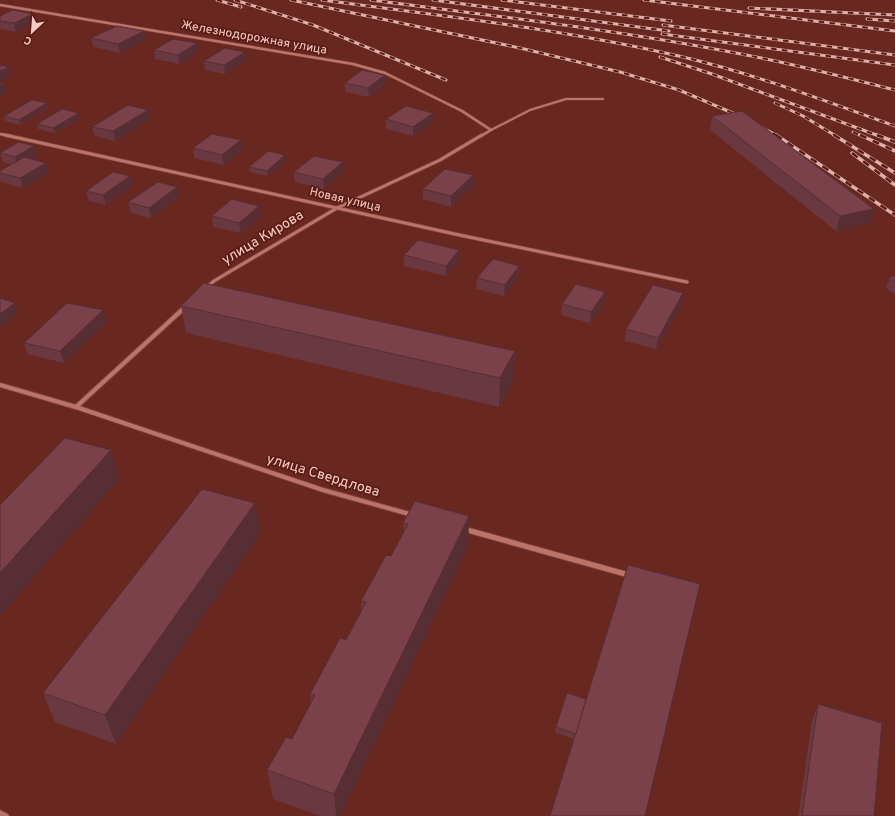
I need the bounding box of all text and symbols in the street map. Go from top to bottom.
north arrow [12,12,52,52]
street label: Железнодорожная улица [180,17,328,59]
text: С [22,32,34,48]
street label: Новая улица [308,184,382,216]
street label: улица Кирова [219,207,307,269]
street label: улица Свердлова [264,451,382,501]

